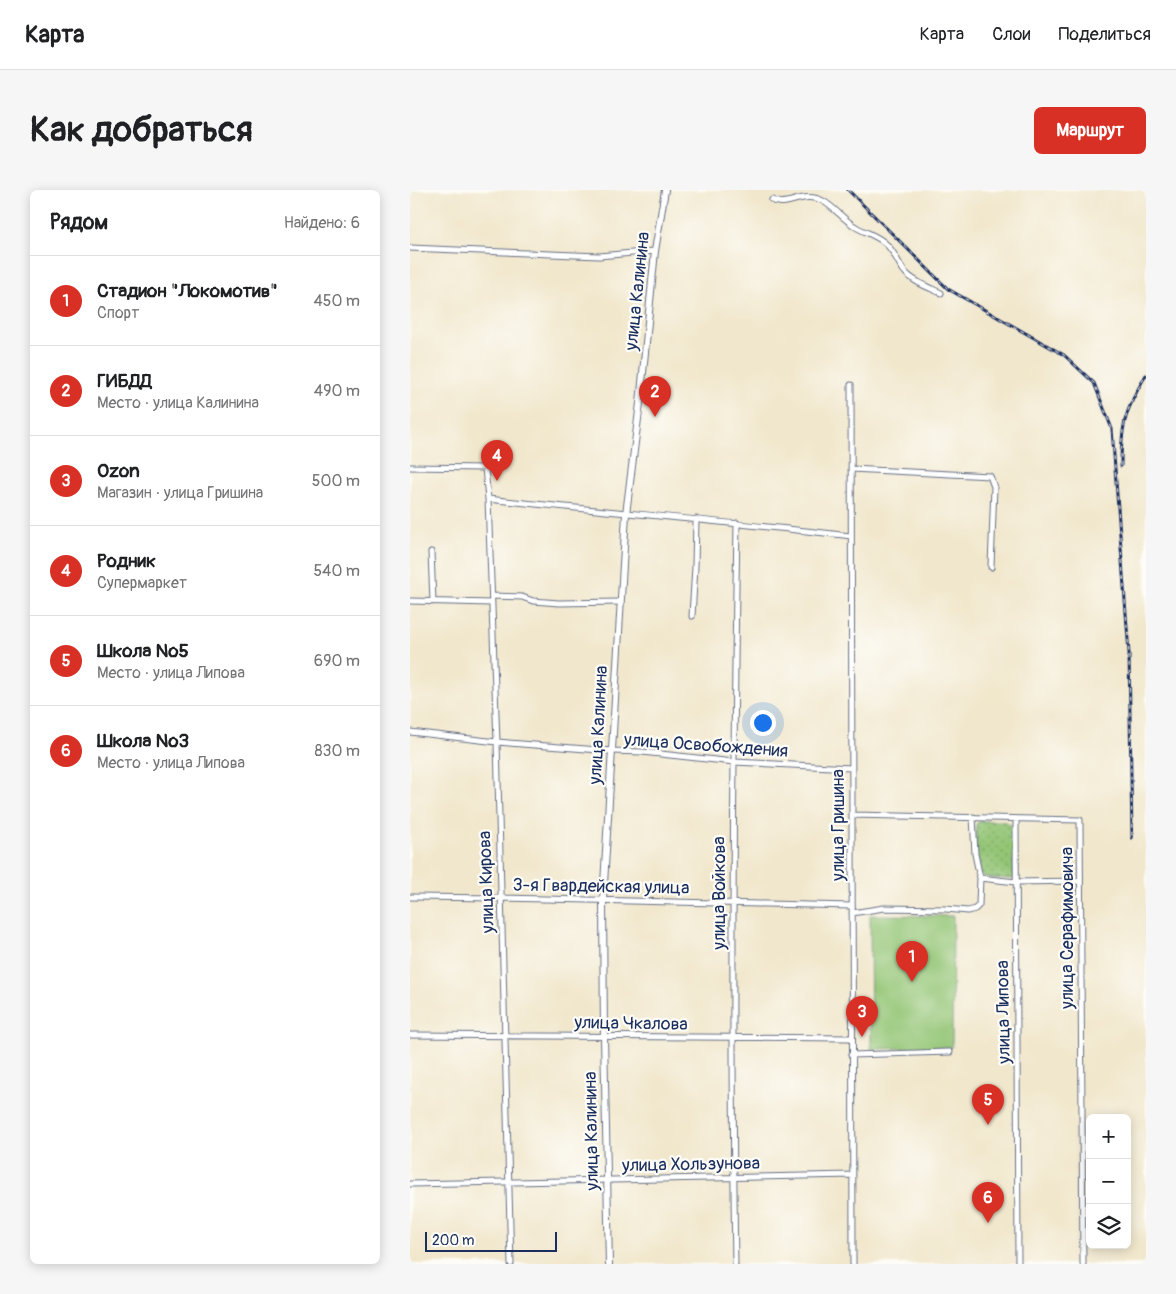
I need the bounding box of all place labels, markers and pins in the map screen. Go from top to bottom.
pin: 2 [639,376,671,417]
pin: 4 [481,440,513,481]
pin: 1 [896,941,928,982]
pin: 3 [846,996,878,1037]
pin: 5 [972,1084,1004,1125]
pin: 6 [972,1182,1004,1223]

